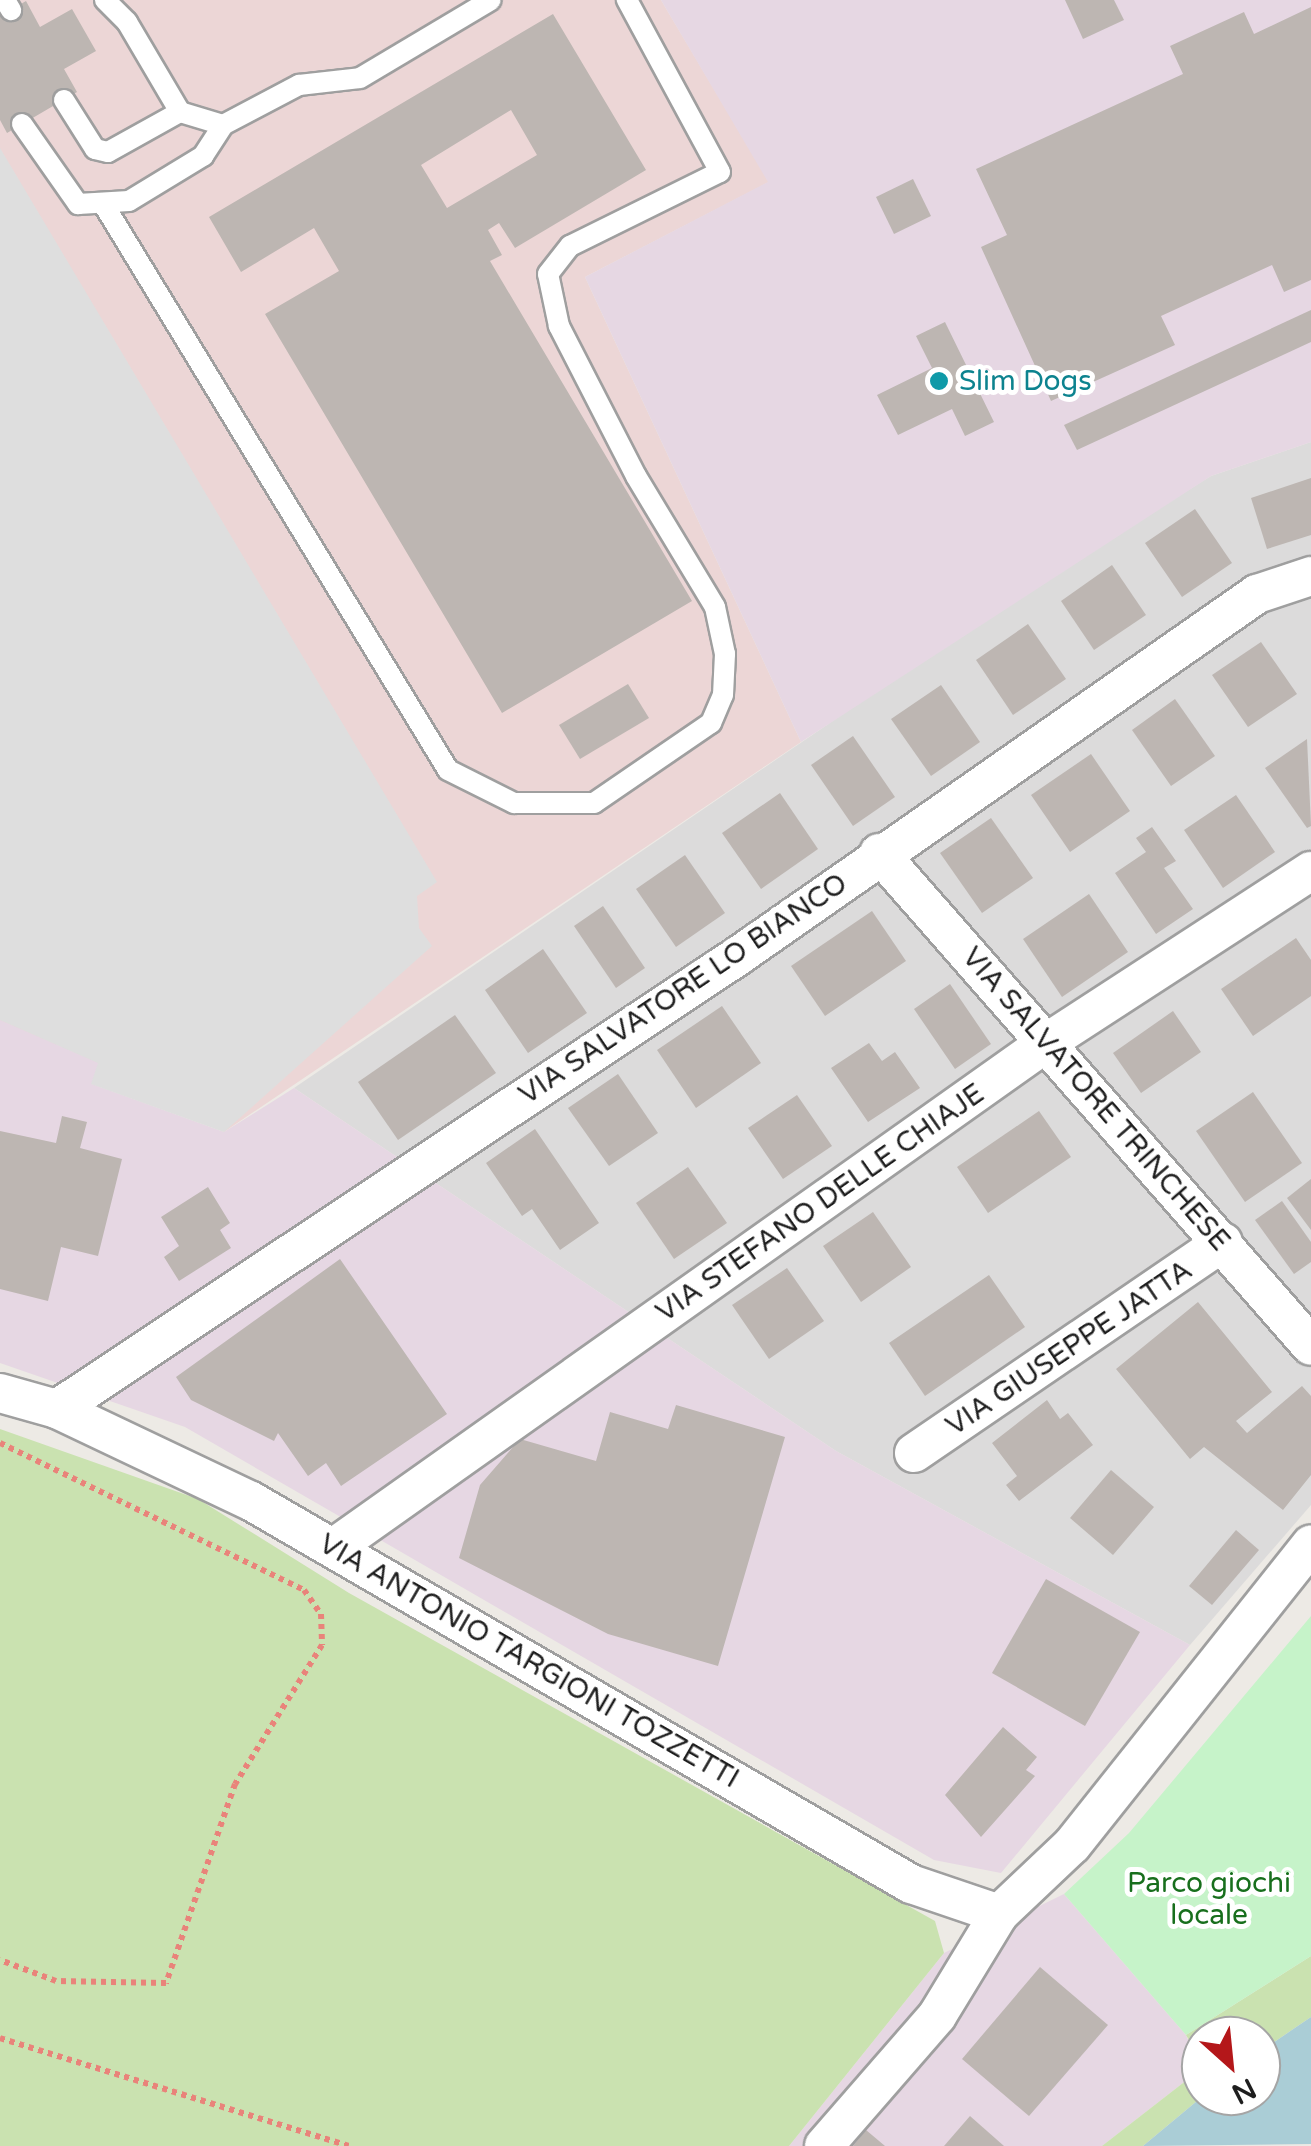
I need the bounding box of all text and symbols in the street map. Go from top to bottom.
place label: Slim Dogs [959,364,1092,398]
marker: Slim Dogs [928,370,950,392]
street label: VIA SALVATORE LO BIANCO [513,866,853,1112]
street label: VIA SALVATORE TRINCHESE [955,940,1237,1258]
street label: VIA STEFANO DELLE CHIAJE [650,1077,990,1329]
street label: VIA GIUSEPPE JATTA [940,1253,1198,1443]
street label: VIA ANTONIO TARGIONI TOZZETTI [313,1527,745,1795]
park label: Parco giochi locale [1127,1866,1291,1932]
north arrow [1181,2016,1281,2116]
text: N [1226,2071,1261,2111]

